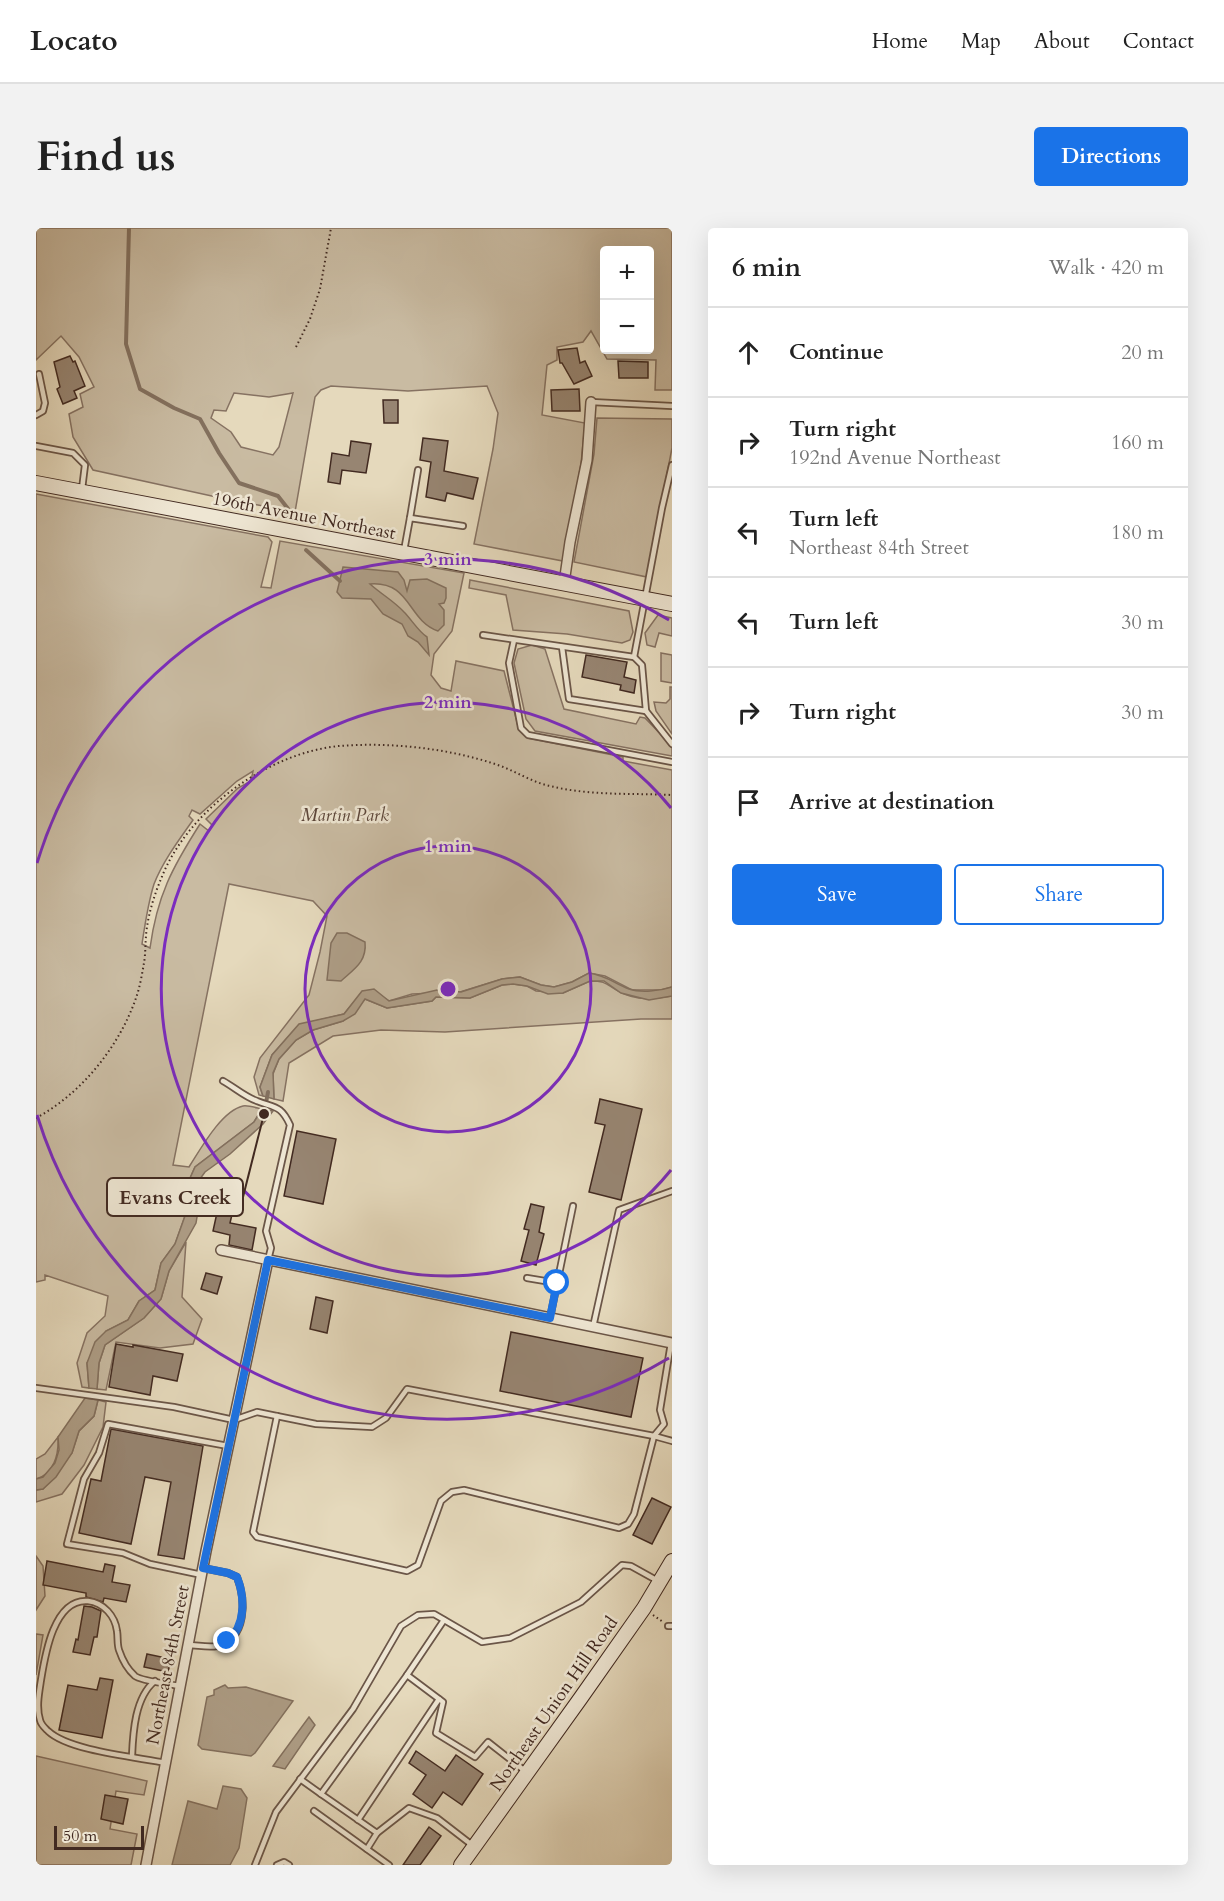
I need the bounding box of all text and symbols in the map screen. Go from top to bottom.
text: Locato [30,22,118,60]
text: Home [872,27,928,56]
text: Map [961,27,1001,56]
text: About [1034,27,1090,56]
text: Contact [1123,27,1194,56]
button: Directions [1034,127,1188,186]
text: Find us [36,128,176,185]
map controls [600,246,654,354]
button: + [600,246,654,300]
text: 6 min [732,250,801,285]
text: Walk · 420 m [1049,254,1164,281]
button: − [600,300,654,354]
icon: ahead [732,336,765,369]
text: Continue [789,337,884,367]
text: 20 m [1121,339,1164,366]
text: Turn right [789,414,896,444]
icon: right [732,426,765,459]
text: 160 m [1111,429,1164,456]
text: 192nd Avenue Northeast [789,444,1001,471]
street label: 196th Avenue Northeast [210,486,398,546]
text: Turn left [789,504,878,534]
icon: left [732,516,765,549]
text: 180 m [1111,519,1164,546]
text: Northeast 84th Street [789,534,969,561]
text: 3 min [424,547,472,572]
icon: left [732,606,765,639]
text: Turn left [789,607,878,637]
text: 30 m [1121,609,1164,636]
text: 2 min [424,690,472,715]
icon: right [732,696,765,729]
text: Turn right [789,697,896,727]
text: 30 m [1121,699,1164,726]
icon: arrive [732,786,765,819]
text: Arrive at destination [789,787,994,817]
park label: Martin Park [301,803,389,828]
text: 1 min [424,834,472,859]
button: Save [732,864,942,925]
button: Share [954,864,1164,925]
centre of rings [438,979,458,999]
callout: Evans Creek [107,1178,243,1216]
text: Evans Creek [119,1184,232,1211]
route start [543,1269,569,1295]
street label: Northeast 84th Street [140,1583,196,1747]
street label: Northeast Union Hill Road [484,1611,624,1796]
route end [213,1627,239,1653]
scale bar [54,1823,144,1850]
text: 50 m [63,1825,97,1847]

